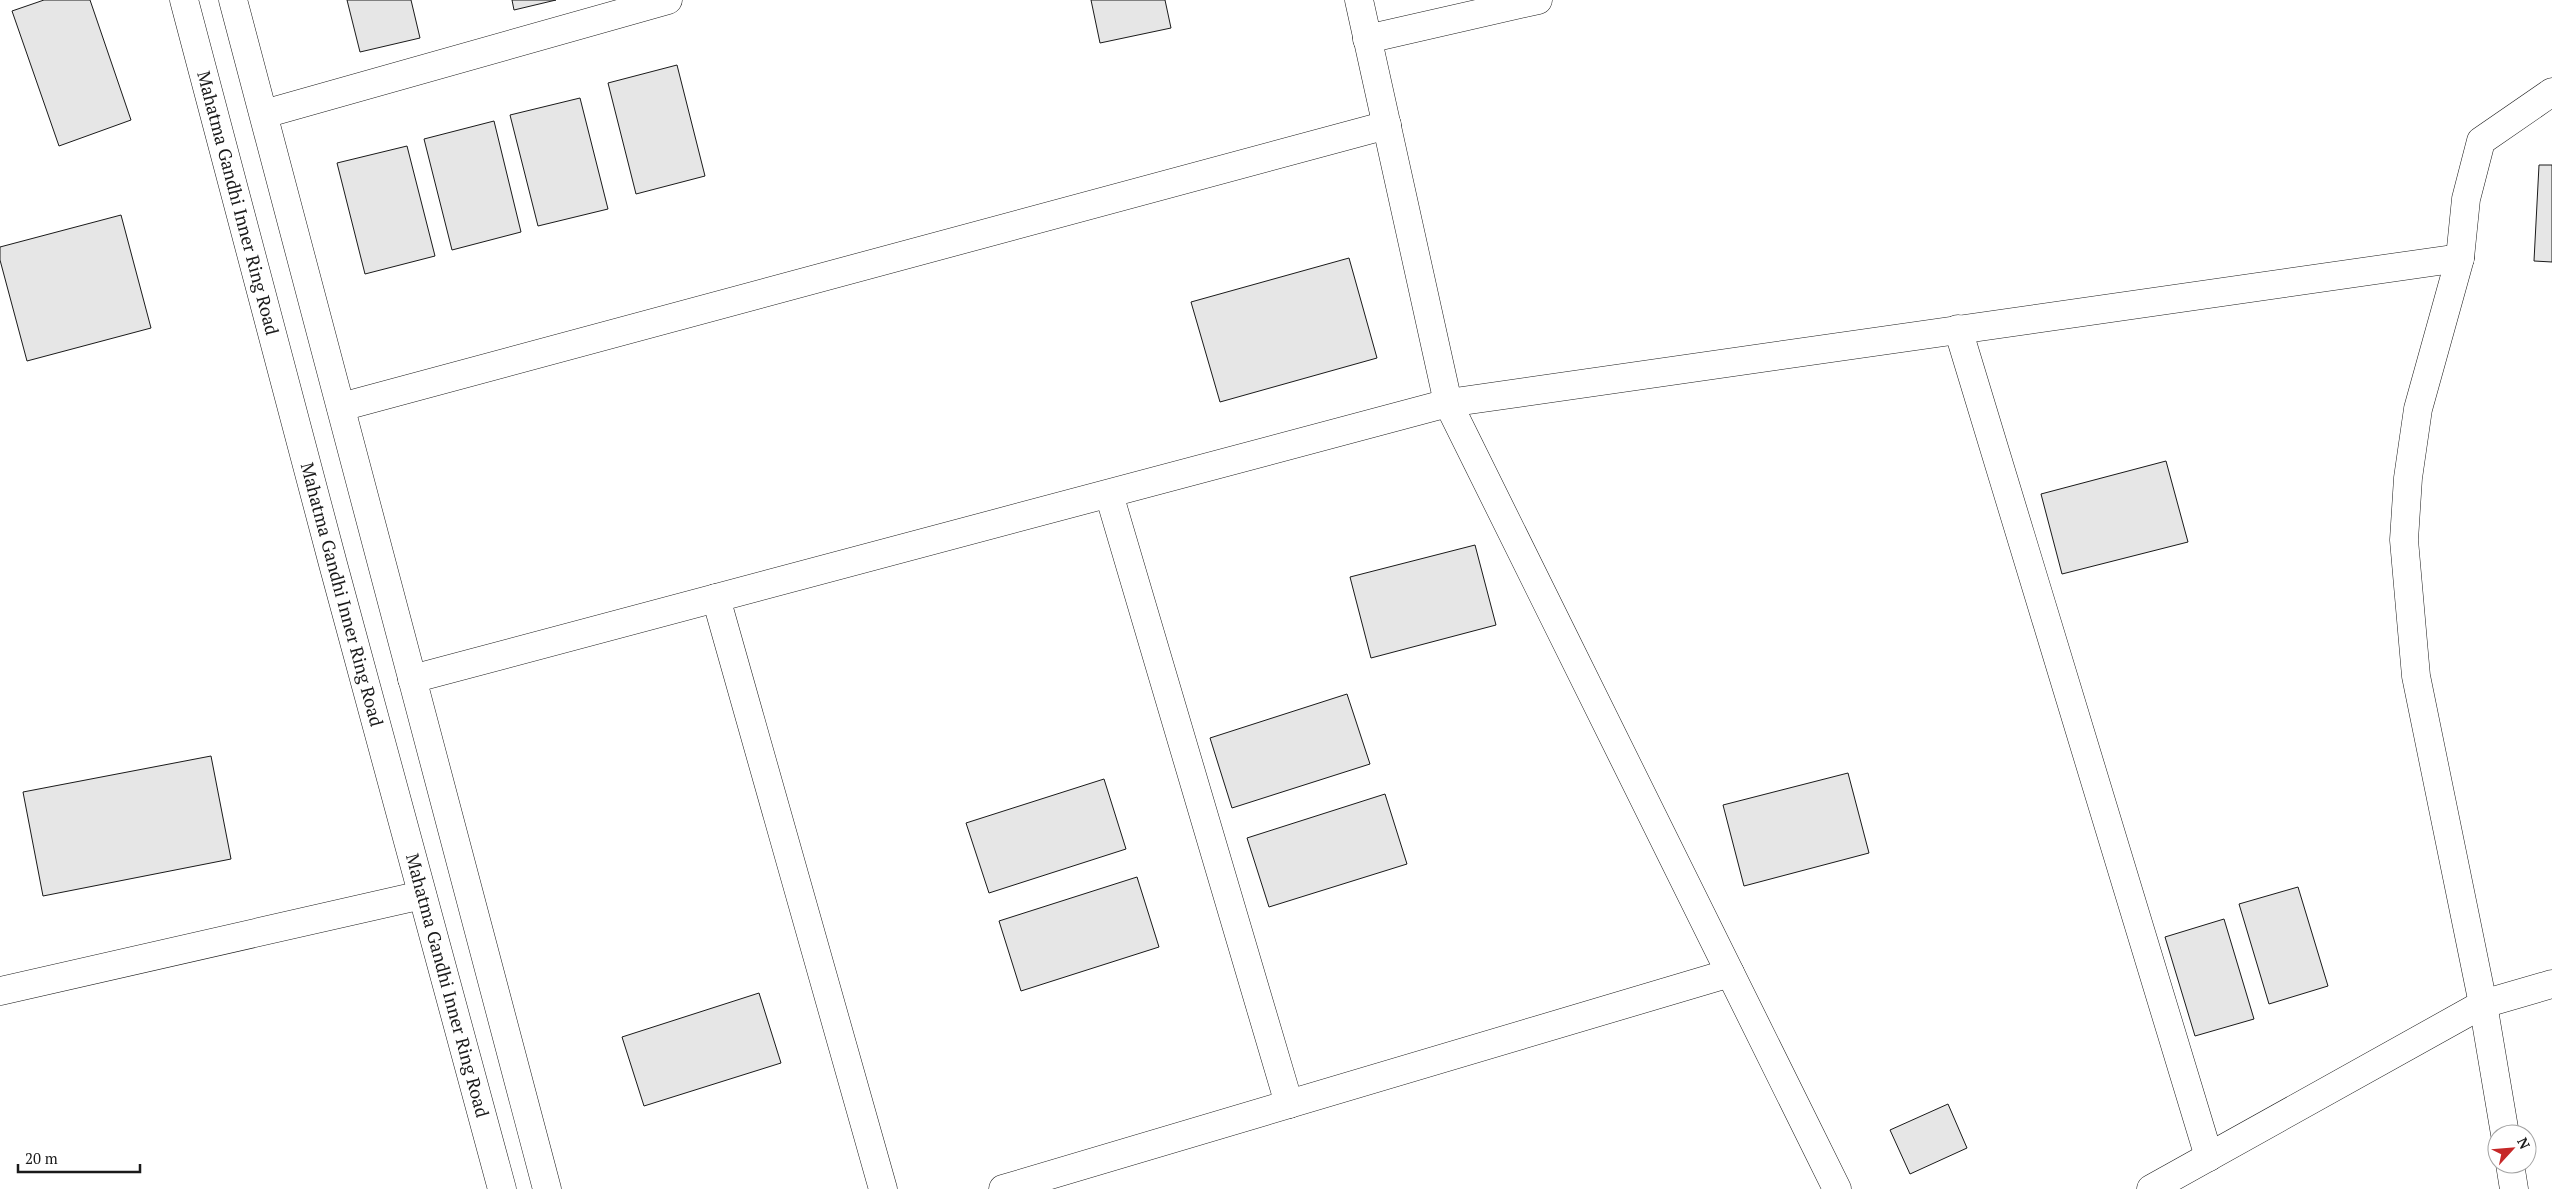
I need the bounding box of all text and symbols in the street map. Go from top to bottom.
street label: Mahatma Gandhi Inner Ring Road [192,68,285,338]
street label: Mahatma Gandhi Inner Ring Road [296,460,389,729]
street label: Mahatma Gandhi Inner Ring Road [401,851,495,1120]
north arrow [2487,1124,2537,1174]
text: N [2513,1134,2535,1152]
scale bar [18,1142,140,1174]
text: 20 m [25,1148,58,1168]

